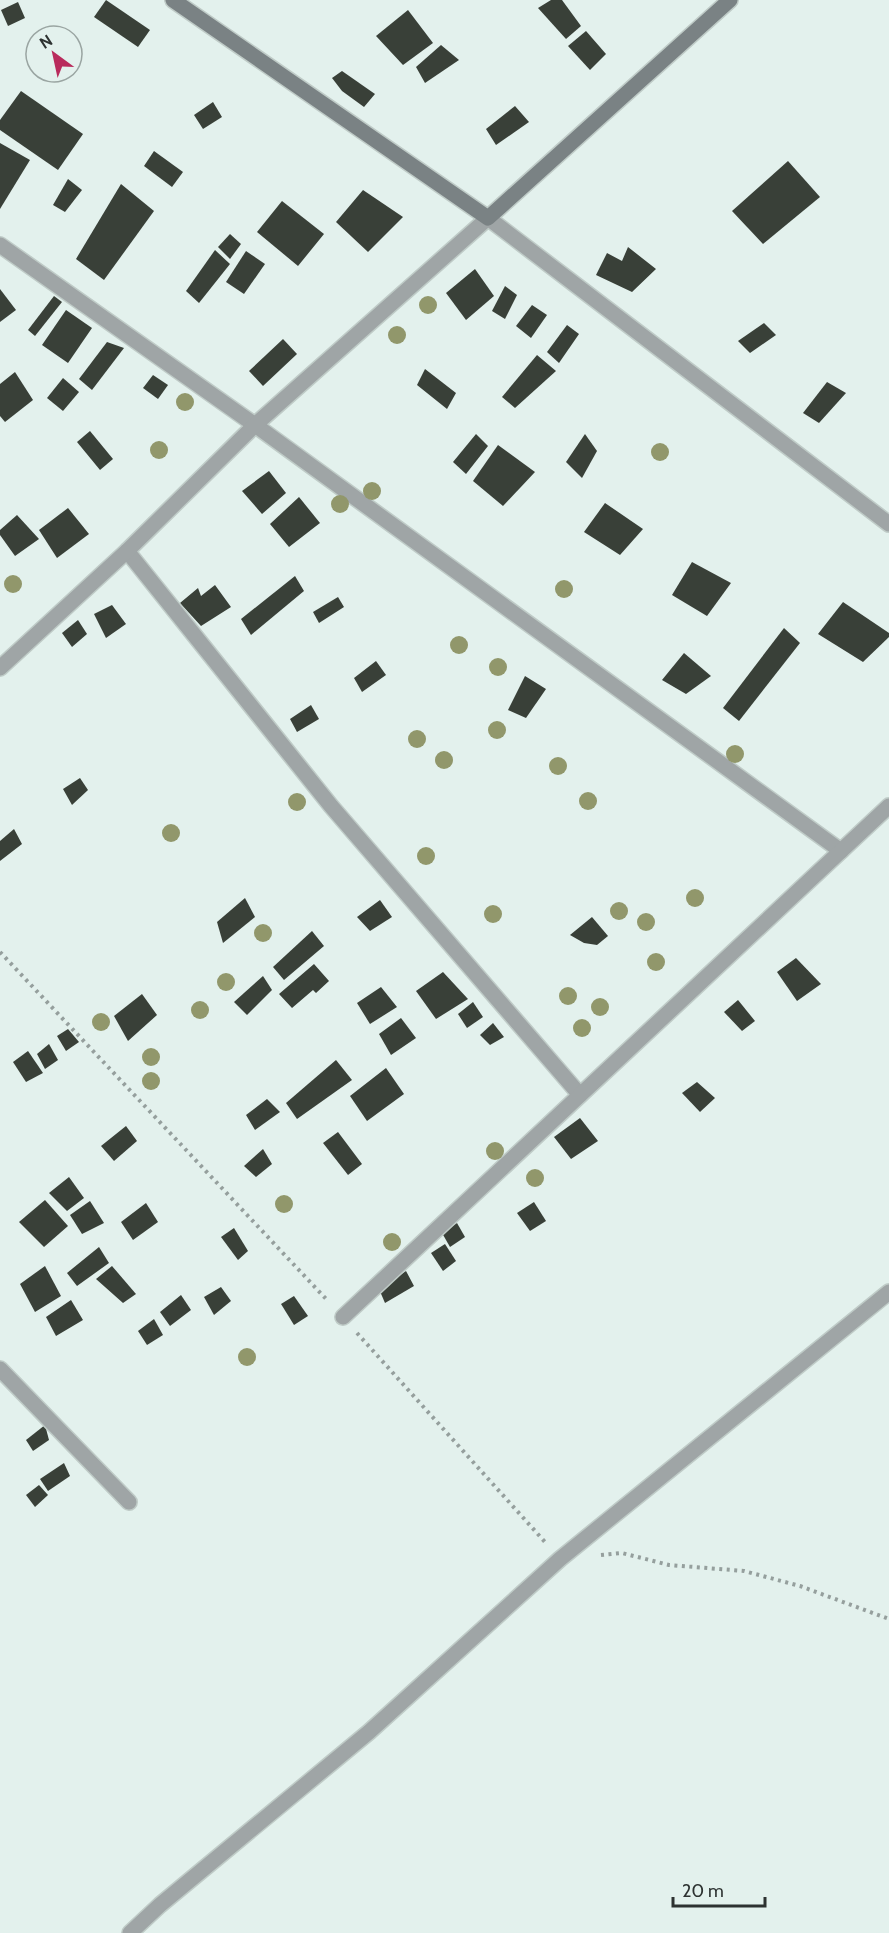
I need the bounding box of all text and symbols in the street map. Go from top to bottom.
north arrow [24,24,84,84]
text: N [36,31,56,53]
scale bar [673,1870,764,1908]
text: 20 m [682,1880,724,1902]

